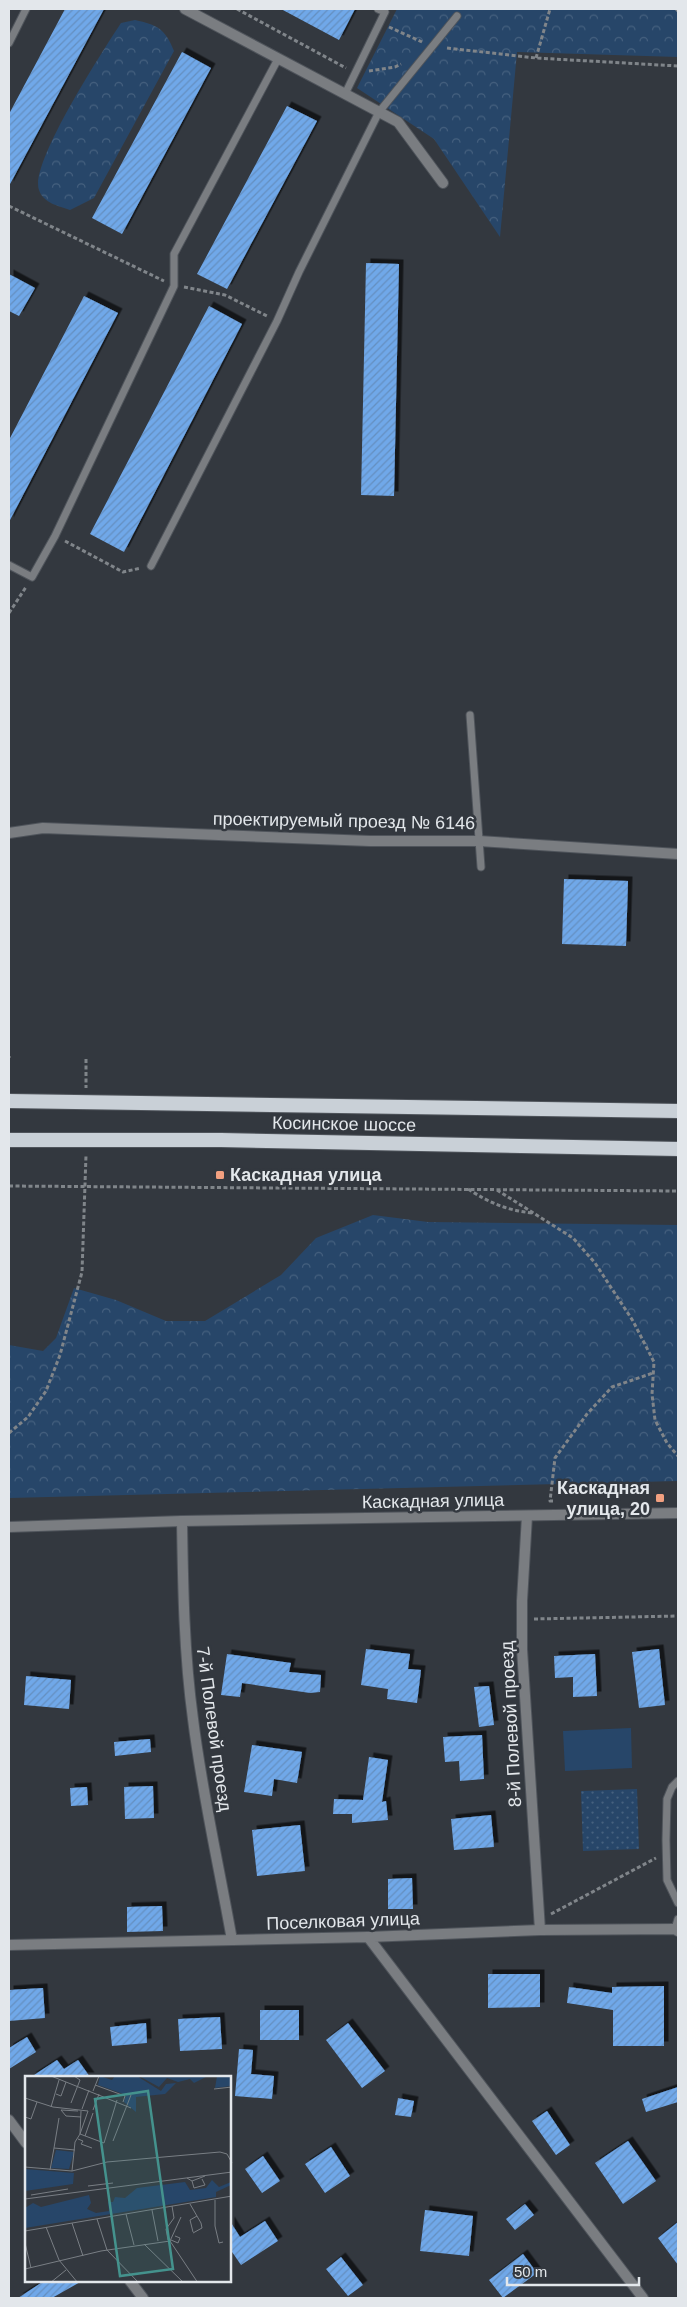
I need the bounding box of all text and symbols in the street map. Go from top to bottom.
street label: проектируемый проезд № 6146 [213,809,475,833]
street label: Косинское шоссе [272,1113,416,1135]
place label: Каскадная улица [230,1165,383,1185]
marker: Каскадная улица [214,1169,226,1181]
place label: Каскадная улица, 20 [557,1478,650,1519]
street label: Каскадная улица [362,1490,505,1512]
marker: Каскадная улица, 20 [654,1492,666,1504]
street label: 8-й Полевой проезд [497,1640,525,1808]
street label: 7-й Полевой проезд [193,1645,236,1813]
street label: Поселковая улица [266,1908,421,1934]
inset map [25,2076,231,2282]
scale bar [507,2254,640,2286]
text: 50 m [514,2263,547,2280]

